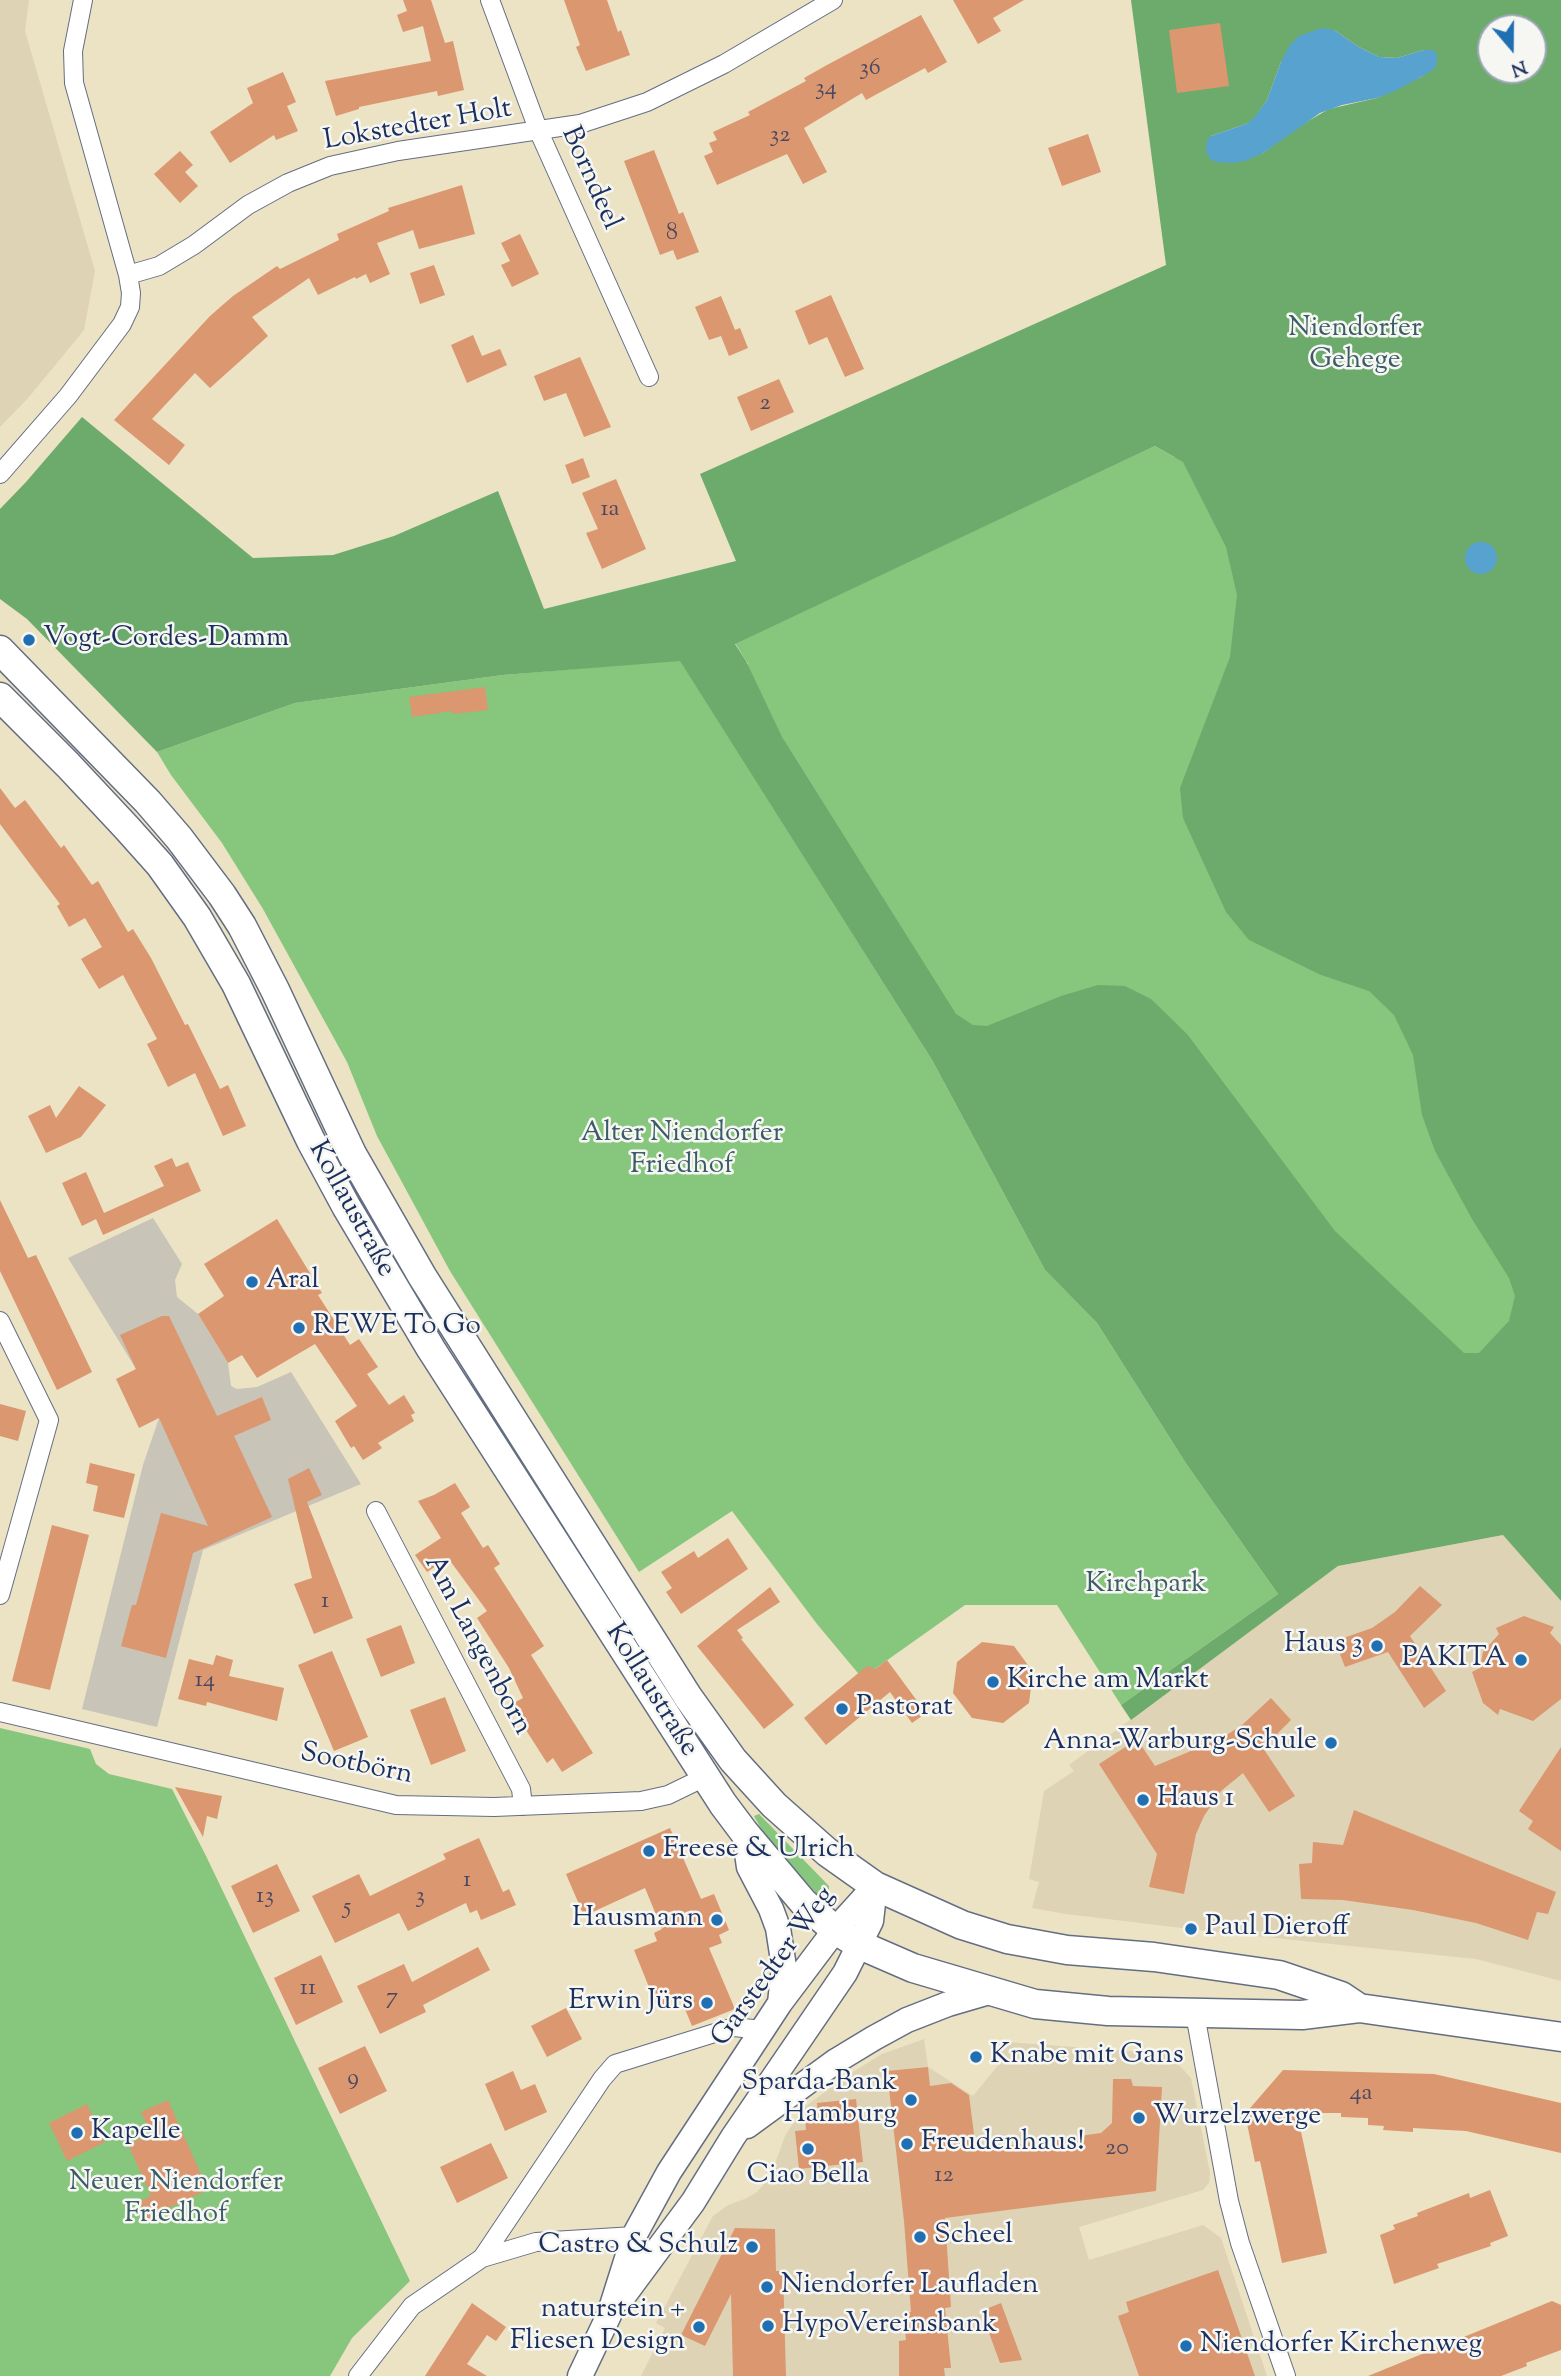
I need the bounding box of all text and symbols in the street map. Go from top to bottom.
north arrow [1477,14,1547,84]
text: N [1507,52,1530,83]
house number: 36 [859,56,881,84]
house number: 34 [815,76,837,104]
street label: Lokstedter Holt [322,94,514,160]
street label: Borndeel [551,122,627,236]
house number: 32 [770,123,790,151]
house number: 8 [666,221,678,249]
park label: Niendorfer Gehege [1288,313,1422,379]
house number: 2 [759,391,771,419]
house number: 1a [600,497,620,525]
place label: Vogt-Cordes-Damm [43,623,289,657]
marker: Vogt-Cordes-Damm [21,632,37,648]
park label: Alter Niendorfer Friedhof [581,1118,783,1184]
street label: Kollaustraße [299,1136,401,1284]
place label: Aral [266,1265,319,1299]
marker: Aral [244,1274,260,1290]
place label: REWE To Go [313,1311,481,1345]
marker: REWE To Go [291,1320,307,1336]
street label: Am Langenborn [415,1551,537,1741]
park label: Kirchpark [1086,1569,1206,1603]
house number: 1 [321,1589,329,1617]
street label: Kollaustraße [596,1618,704,1764]
place label: Haus 3 [1284,1629,1363,1663]
marker: Haus 3 [1369,1638,1385,1654]
place label: PAKITA [1402,1643,1507,1677]
marker: PAKITA [1513,1652,1529,1668]
place label: Kirche am Markt [1007,1665,1208,1699]
house number: 14 [195,1668,215,1696]
marker: Kirche am Markt [985,1674,1001,1690]
place label: Pastorat [856,1692,953,1726]
marker: Pastorat [834,1701,850,1717]
place label: Anna-Warburg-Schule [1043,1726,1317,1760]
marker: Anna-Warburg-Schule [1323,1735,1339,1751]
street label: Sootbörn [297,1738,415,1794]
place label: Haus 1 [1157,1783,1234,1817]
marker: Haus 1 [1135,1792,1151,1808]
place label: Freese & Ulrich [663,1834,855,1868]
marker: Freese & Ulrich [641,1843,657,1859]
house number: 1 [463,1868,471,1896]
street label: Garstedter Weg [706,1882,844,2054]
house number: 13 [256,1884,274,1912]
house number: 3 [415,1884,425,1912]
house number: 5 [343,1895,351,1923]
place label: Hausmann [572,1903,703,1937]
marker: Hausmann [709,1912,725,1928]
place label: Paul Dieroff [1205,1912,1349,1946]
marker: Paul Dieroff [1183,1921,1199,1937]
house number: 11 [300,1976,316,2004]
house number: 7 [386,1985,398,2013]
place label: Erwin Jürs [568,1986,693,2020]
marker: Erwin Jürs [699,1995,715,2011]
place label: Knabe mit Gans [990,2040,1184,2074]
marker: Knabe mit Gans [968,2049,984,2065]
house number: 9 [347,2066,359,2094]
place label: Sparda-Bank Hamburg [742,2067,897,2133]
house number: 4a [1349,2081,1373,2109]
marker: Sparda-Bank Hamburg [903,2092,919,2108]
place label: Wurzelzwerge [1153,2101,1321,2135]
marker: Wurzelzwerge [1131,2110,1147,2126]
place label: Kapelle [91,2116,181,2150]
marker: Kapelle [69,2125,85,2141]
place label: Freudenhaus! [921,2127,1085,2161]
marker: Freudenhaus! [899,2136,915,2152]
house number: 20 [1105,2136,1129,2164]
marker: Ciao Bella [800,2141,816,2157]
place label: Ciao Bella [746,2160,870,2194]
house number: 12 [934,2163,954,2191]
park label: Neuer Niendorfer Friedhof [69,2167,283,2233]
place label: Scheel [934,2220,1013,2254]
marker: Scheel [912,2229,928,2245]
place label: Castro & Schulz [538,2230,738,2264]
marker: Castro & Schulz [744,2239,760,2255]
place label: Niendorfer Laufladen [781,2270,1039,2304]
marker: Niendorfer Laufladen [759,2279,775,2295]
place label: naturstein + Fliesen Design [510,2294,685,2360]
place label: HypoVereinsbank [782,2309,997,2343]
marker: HypoVereinsbank [760,2318,776,2334]
marker: naturstein + Fliesen Design [691,2319,707,2335]
place label: Niendorfer Kirchenweg [1200,2329,1482,2363]
marker: Niendorfer Kirchenweg [1178,2338,1194,2354]

